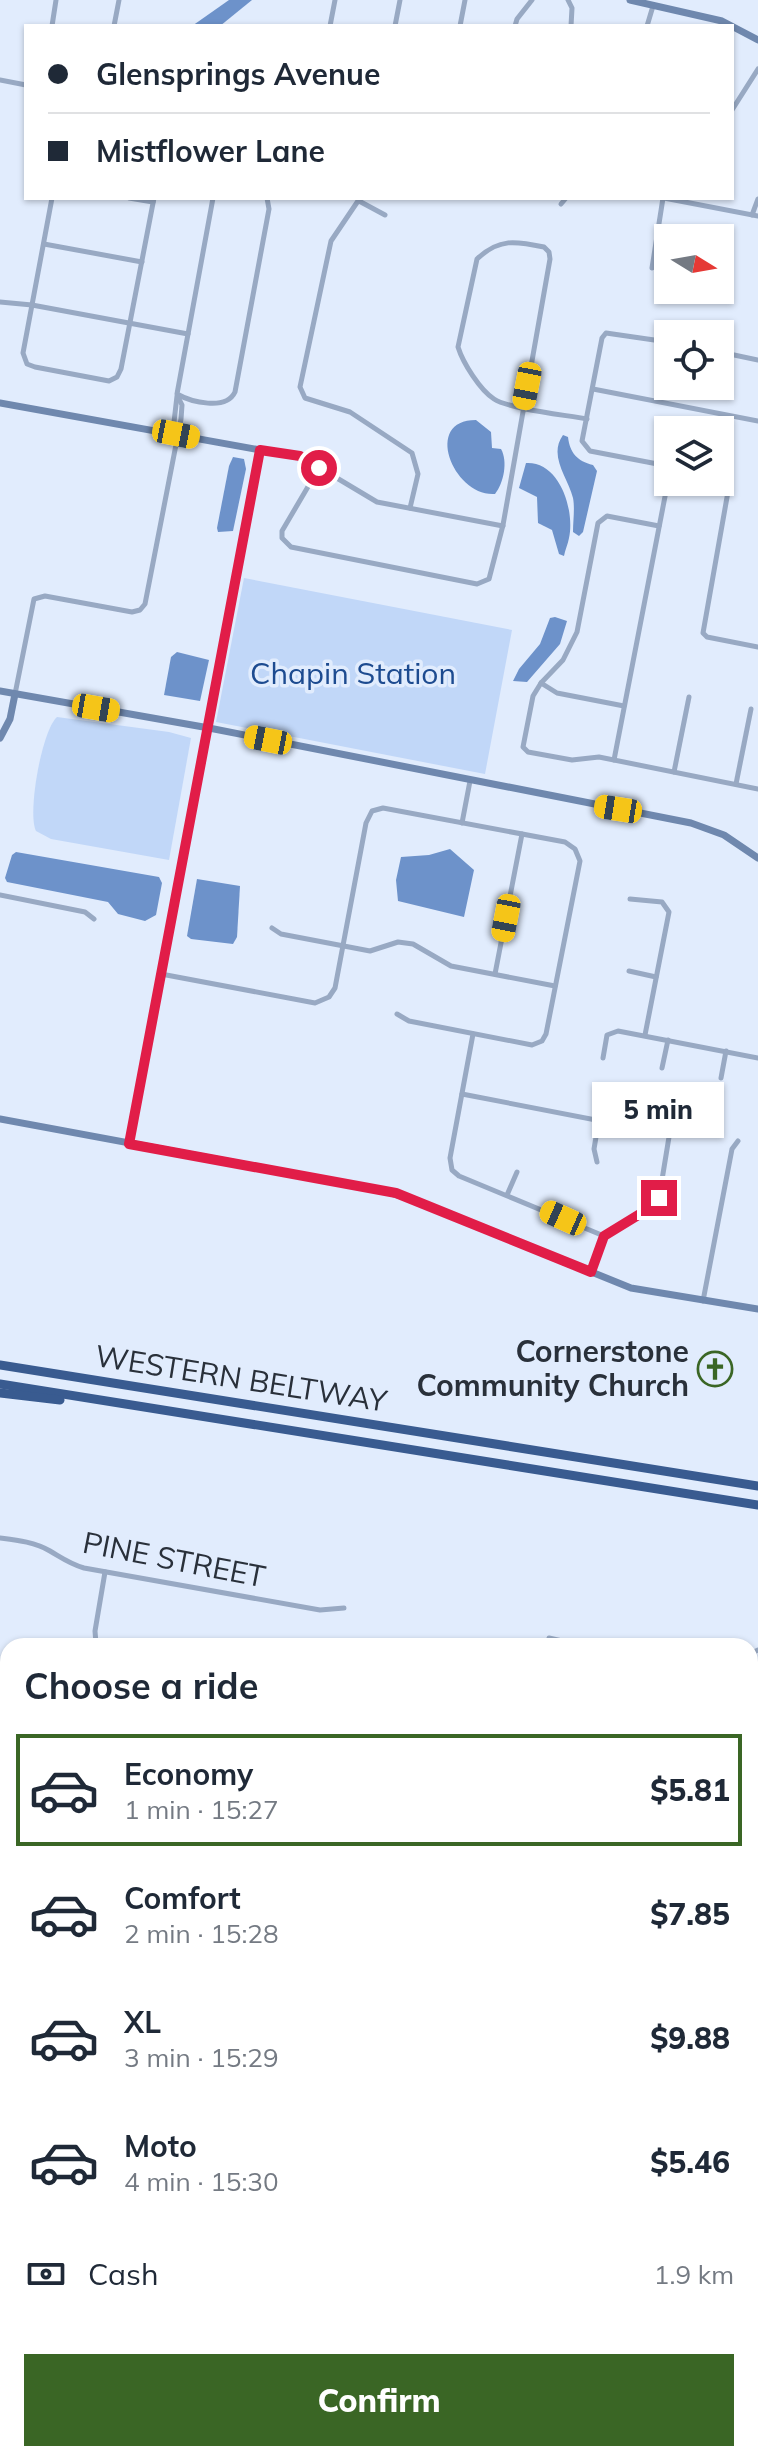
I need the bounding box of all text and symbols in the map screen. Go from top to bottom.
text: Glensprings Avenue [96,55,380,93]
text: Mistflower Lane [96,132,325,170]
north arrow [654,224,734,304]
map controls [654,224,734,496]
button: locate [654,320,734,400]
car [511,360,543,412]
button: layers [654,416,734,496]
car [150,418,202,450]
route start [301,450,337,486]
park label: Chapin Station [250,654,456,692]
car [70,692,122,724]
car [242,724,294,756]
car [592,793,644,825]
car [490,892,522,944]
callout: 5 min [593,1082,725,1138]
text: 5 min [623,1093,693,1126]
route end [641,1180,677,1216]
car [536,1197,590,1239]
place label: Cornerstone Community Church [417,1332,689,1404]
street label: WESTERN BELTWAY [93,1336,390,1420]
church icon: Cornerstone Community Church [696,1350,734,1388]
street label: PINE STREET [80,1523,269,1595]
text: Choose a ride [24,1663,258,1708]
icon: car [28,1754,100,1826]
text: Economy [124,1755,253,1793]
text: $5.81 [650,1771,730,1809]
text: 1 min · 15:27 [124,1793,279,1826]
icon: car [28,1878,100,1950]
text: Comfort [124,1879,241,1917]
text: $7.85 [650,1895,730,1933]
text: 2 min · 15:28 [124,1917,279,1950]
icon: car [28,2002,100,2074]
text: XL [124,2003,161,2041]
text: $9.88 [650,2019,730,2057]
text: 3 min · 15:29 [124,2041,279,2074]
icon: car [28,2126,100,2198]
text: Moto [124,2127,197,2165]
text: $5.46 [650,2143,730,2181]
text: 4 min · 15:30 [124,2165,279,2198]
icon: cash [24,2252,68,2296]
text: Cash [88,2255,159,2293]
text: 1.9 km [654,2258,734,2291]
button: Confirm [24,2354,734,2446]

